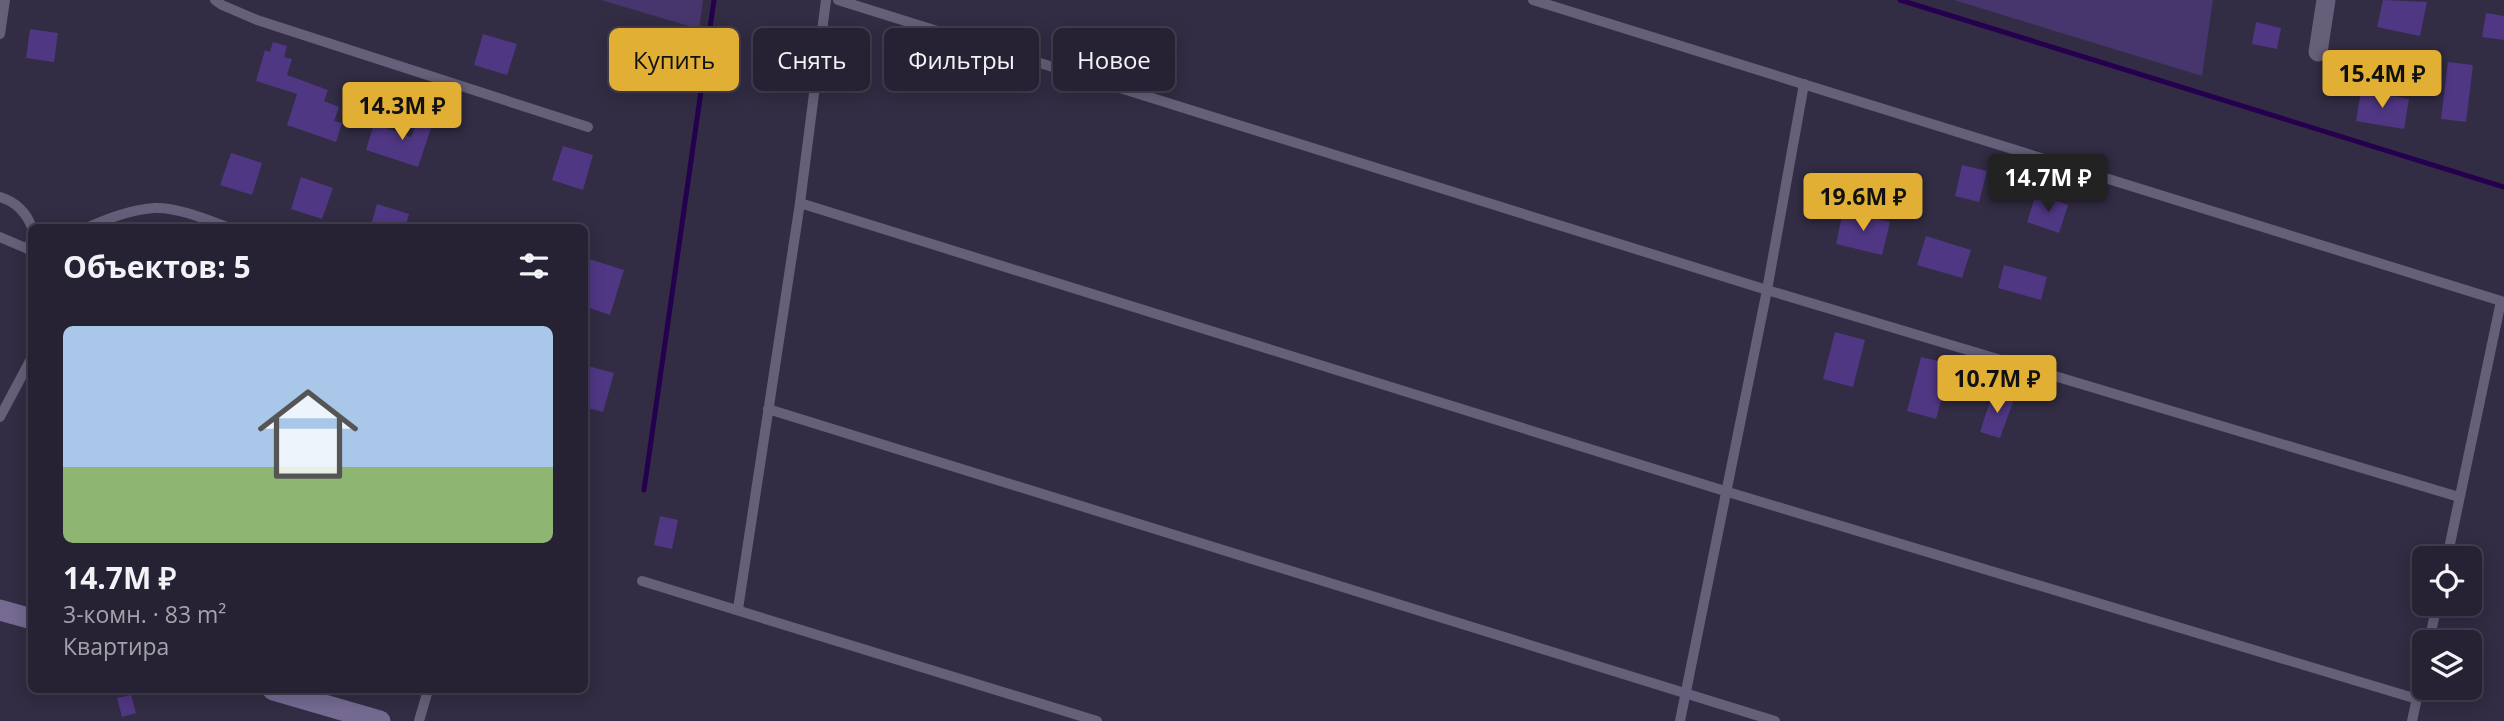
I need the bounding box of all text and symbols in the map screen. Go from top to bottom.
chip: Купить [609,28,739,91]
chip: Снять [753,28,870,91]
chip: Фильтры [884,28,1039,91]
chip: Новое [1053,28,1175,91]
pin: 15.4M ₽ [2317,50,2447,110]
text: 15.4M ₽ [2338,57,2426,89]
pin: 14.3M ₽ [337,82,467,142]
text: 14.3M ₽ [358,89,446,121]
pin: 14.7M ₽ [1983,154,2113,214]
text: 14.7M ₽ [2004,161,2092,193]
pin: 19.6M ₽ [1798,174,1928,233]
text: 19.6M ₽ [1819,180,1907,212]
text: Объектов: 5 [63,246,251,287]
icon: filters [515,247,553,285]
pin: 10.7M ₽ [1932,356,2062,415]
text: 10.7M ₽ [1953,362,2041,394]
icon: home [245,371,371,497]
map controls [2412,546,2482,700]
button: locate [2412,546,2482,616]
text: 14.7M ₽ [63,557,177,598]
text: 3-комн. · 83 m² [63,598,226,630]
text: Квартира [63,630,169,662]
button: layers [2412,630,2482,700]

